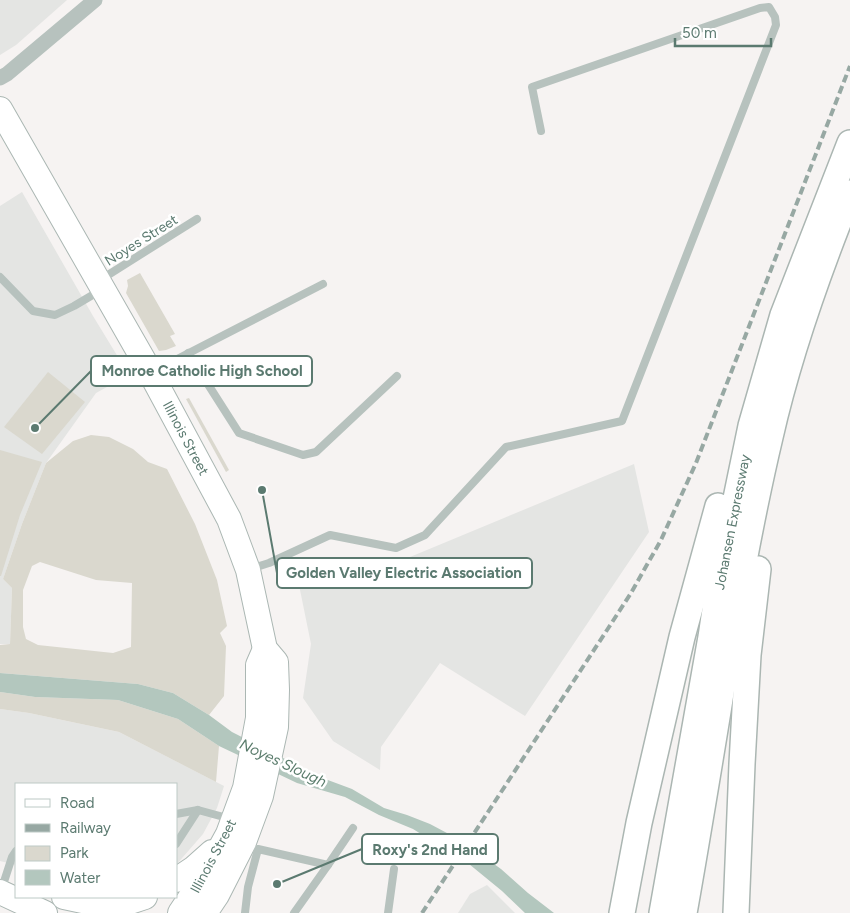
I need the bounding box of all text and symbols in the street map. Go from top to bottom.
scale bar [675,15,771,47]
text: 50 m [682,24,717,42]
street label: Noyes Street [102,211,181,270]
callout: Monroe Catholic High School [91,356,312,386]
text: Monroe Catholic High School [101,362,303,380]
street label: Illinois Street [159,398,212,478]
street label: Johansen Expressway [711,452,754,591]
callout: Golden Valley Electric Association [277,558,532,588]
text: Golden Valley Electric Association [286,564,522,582]
water label: Noyes Slough [237,735,329,791]
legend [15,783,178,898]
text: Road [60,794,95,812]
street label: Illinois Street [187,816,240,896]
text: Railway [60,819,111,837]
callout: Roxy's 2nd Hand [362,834,498,864]
text: Roxy's 2nd Hand [372,841,488,859]
text: Park [60,844,89,862]
text: Water [60,869,100,887]

